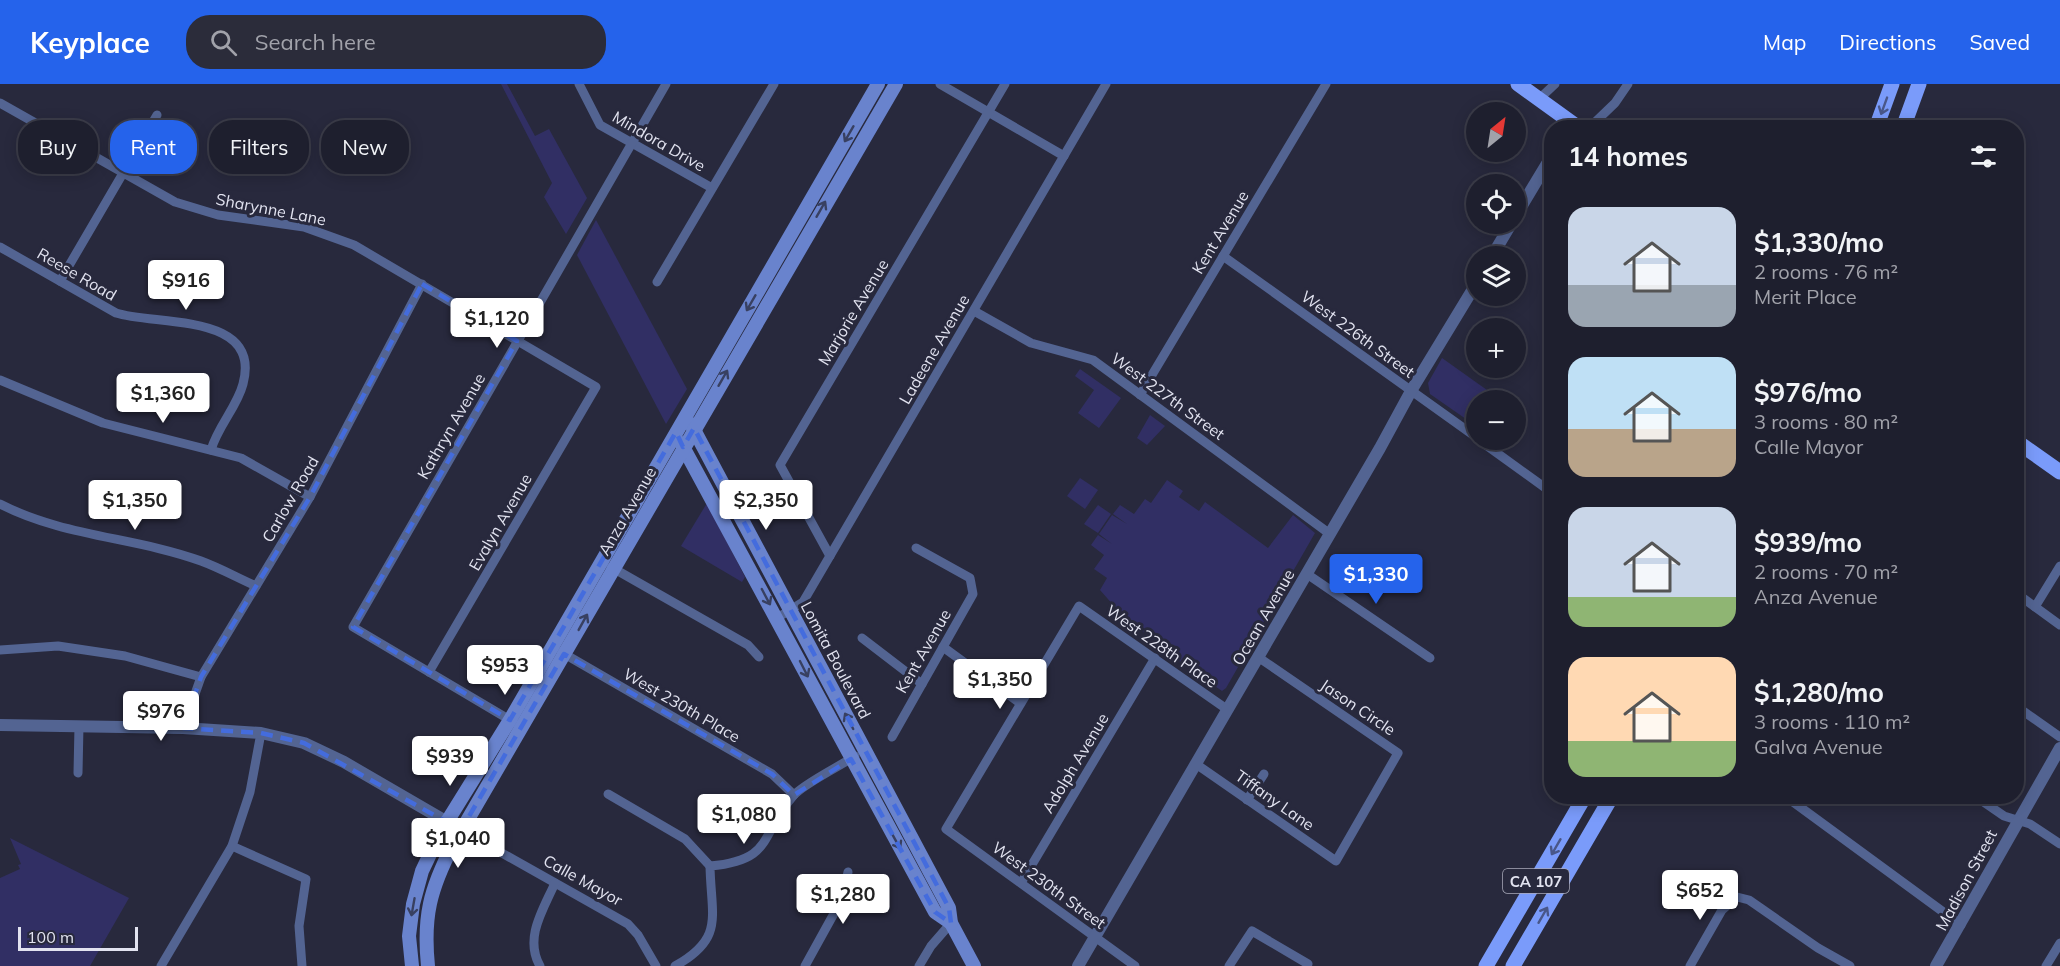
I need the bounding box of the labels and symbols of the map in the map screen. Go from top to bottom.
one-way arrow [1877,96,1888,115]
north arrow [1466,102,1526,162]
street label: Mindora Drive [609,106,709,176]
one-way arrow [842,125,854,142]
street label: Kent Avenue [1187,187,1253,277]
street label: Sharynne Lane [214,189,328,229]
one-way arrow [816,201,828,218]
street label: Reese Road [34,243,120,305]
street label: Marjorie Avenue [813,255,893,369]
pin: $916 [150,260,222,311]
street label: West 226th Street [1297,286,1419,382]
street label: Ladeene Avenue [895,291,973,407]
one-way arrow [744,294,756,311]
pin: $1,120 [448,298,546,349]
street label: West 227th Street [1107,348,1229,444]
street label: Kathryn Avenue [413,370,489,482]
one-way arrow [717,370,729,387]
pin: $1,360 [114,373,212,424]
street label: Carlow Road [257,452,323,546]
street label: Anza Avenue [594,463,660,559]
street label: Evalyn Avenue [464,470,536,574]
pin: $1,350 [86,480,184,531]
pin: $2,350 [717,480,815,531]
pin: $1,330 [1327,554,1425,605]
street label: Ocean Avenue [1227,565,1299,669]
one-way arrow [761,588,772,606]
street label: Lomita Boulevard [797,598,875,722]
street label: West 228th Place [1102,600,1222,692]
street label: Kent Avenue [891,605,955,697]
one-way arrow [577,614,589,631]
pin: $953 [469,645,541,696]
pin: $1,350 [951,659,1049,710]
one-way arrow [799,660,810,678]
street label: West 230th Place [620,663,744,747]
street label: Jason Circle [1317,675,1399,739]
pin: $976 [125,691,197,742]
street label: Adolph Avenue [1037,709,1113,817]
one-way arrow [843,713,854,731]
pin: $939 [414,736,486,787]
street label: Tiffany Lane [1232,765,1318,835]
pin: $1,080 [695,794,793,845]
pin: $1,040 [409,818,507,869]
street label: Madison Street [1931,826,2001,934]
one-way arrow [890,832,902,849]
street label: West 230th Street [988,837,1110,933]
one-way arrow [1549,838,1561,855]
street label: Calle Mayor [540,850,626,910]
road number: CA 107 [1503,869,1569,893]
pin: $652 [1664,870,1736,921]
pin: $1,280 [794,874,892,925]
one-way arrow [407,897,418,916]
one-way arrow [1537,907,1549,924]
scale bar [18,924,138,952]

